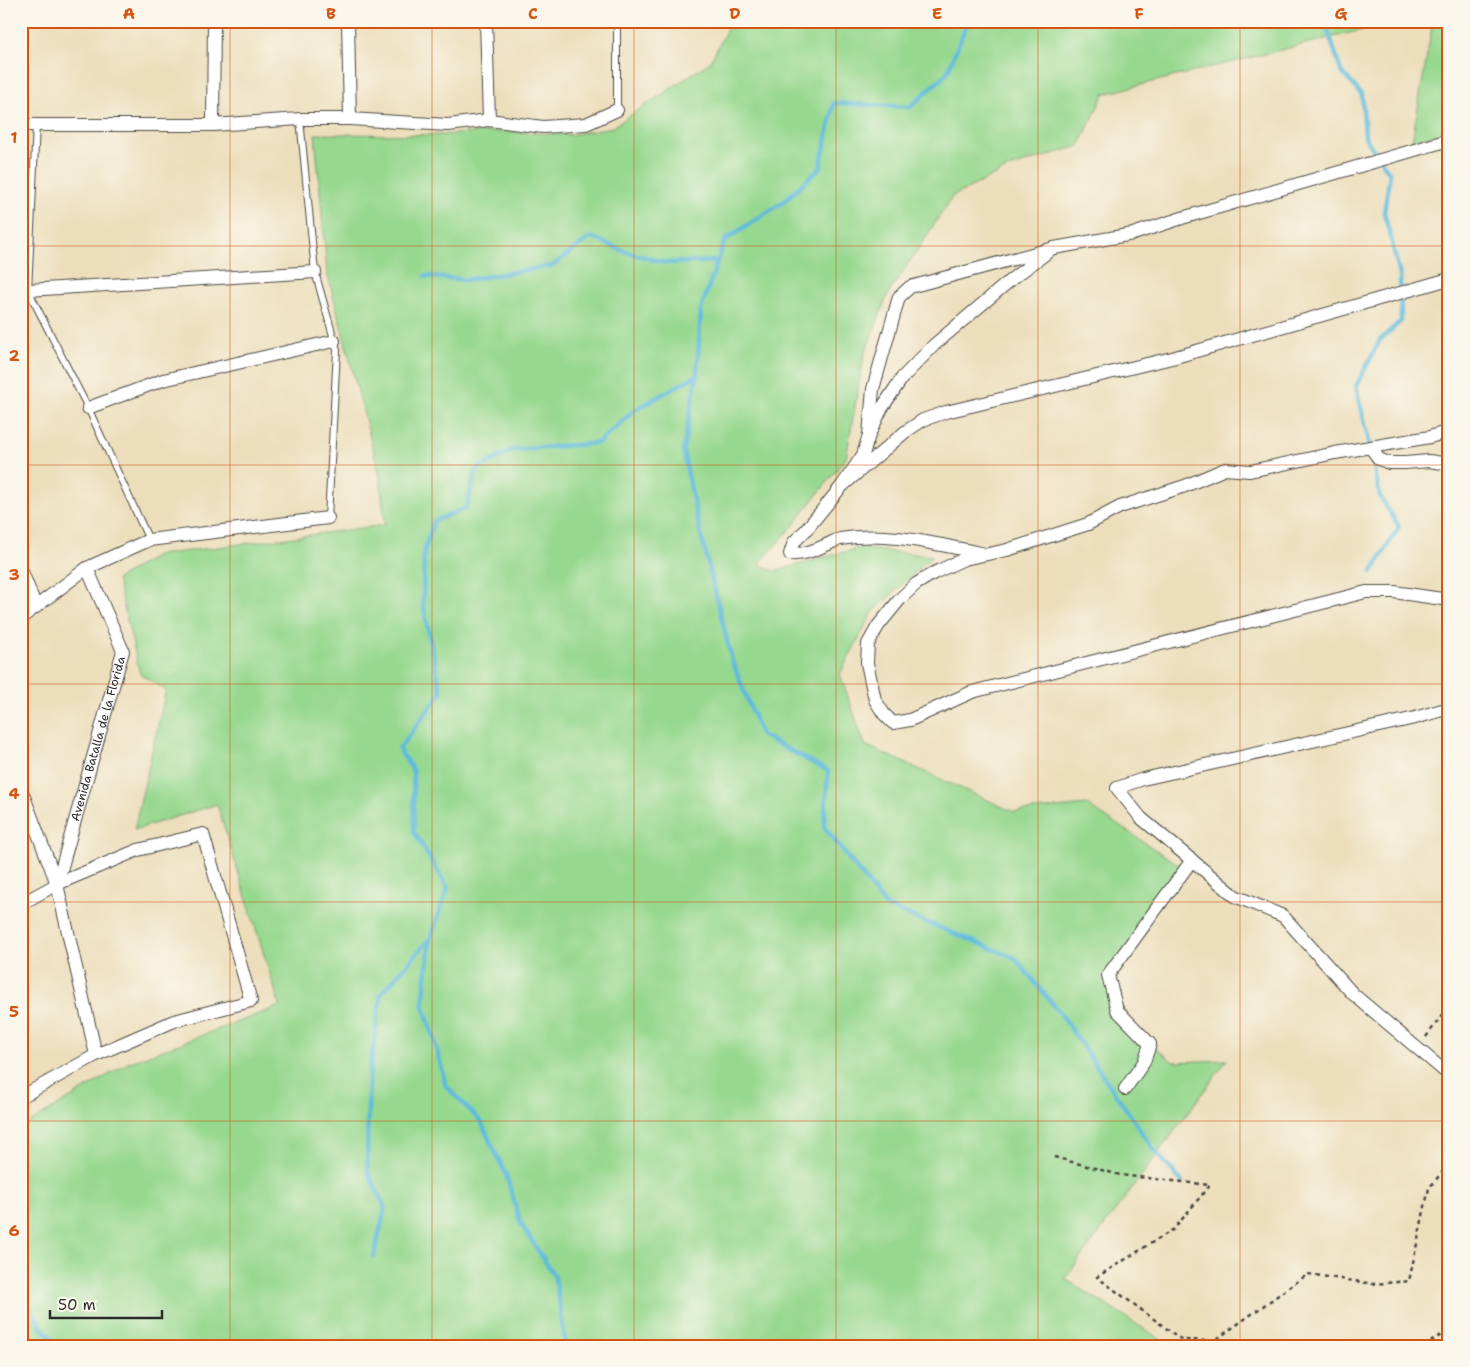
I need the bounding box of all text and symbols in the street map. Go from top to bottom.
text: A [123,3,135,24]
text: B [326,3,336,24]
text: C [528,3,538,24]
text: D [729,3,741,24]
text: E [932,3,942,24]
text: F [1134,3,1144,24]
text: G [1335,3,1348,24]
text: 1 [10,127,18,148]
text: 2 [8,345,20,366]
text: 3 [8,564,20,585]
street label: Avenida Batalla de la Florida [67,654,129,823]
text: 4 [8,783,20,804]
text: 5 [9,1001,19,1022]
text: 6 [8,1220,20,1241]
scale bar [50,1287,162,1319]
text: 50 m [58,1295,96,1315]

